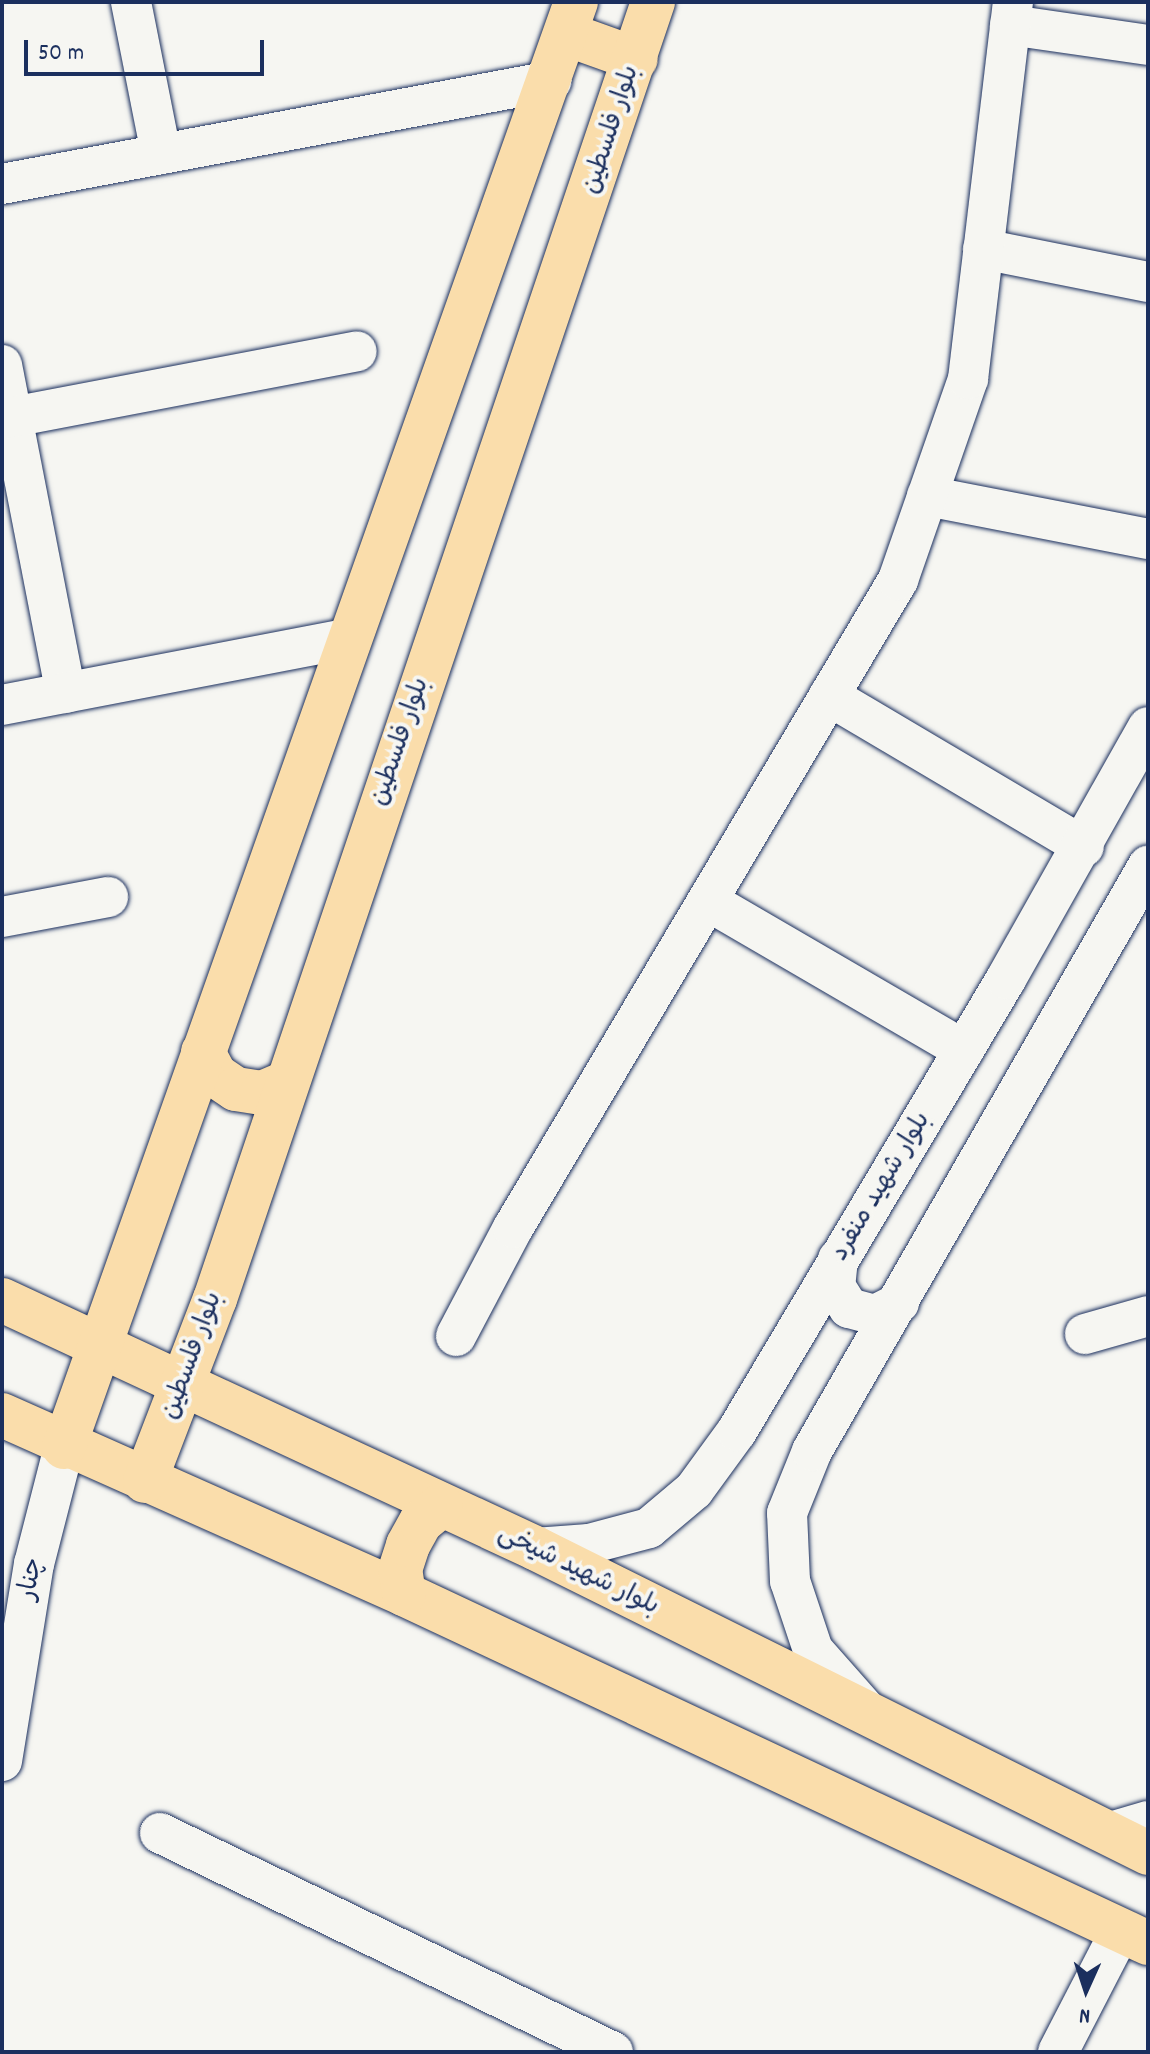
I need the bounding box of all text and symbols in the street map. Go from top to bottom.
scale bar [28,24,268,74]
text: 50 m [38,37,84,71]
street label: بلوار فلسطین [577,62,647,198]
street label: بلوار فلسطین [365,674,437,810]
street label: بلوار شهید منفرد [825,1107,939,1267]
street label: بلوار فلسطین [156,1288,230,1424]
street label: بلوار شهید شیخی [493,1519,663,1623]
street label: چنار [13,1555,51,1603]
north arrow [1046,1950,1126,2030]
text: N [1078,1999,1091,2030]

